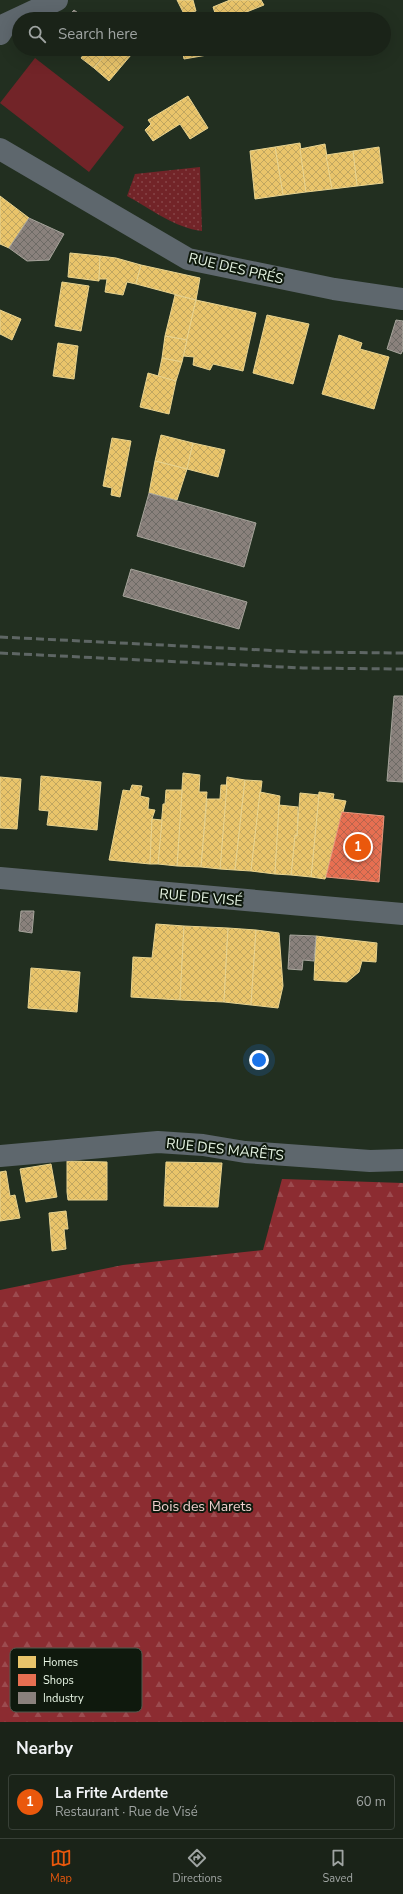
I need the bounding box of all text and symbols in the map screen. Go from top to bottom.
search box [12,12,391,56]
icon: search [26,23,48,45]
text: Search here [58,24,138,44]
street label: RUE DES PRÉS [187,248,286,289]
pin: 1 [345,832,371,862]
street label: RUE DE VISÉ [159,884,243,911]
your location [249,1050,269,1070]
street label: RUE DES MARÊTS [165,1134,285,1165]
park label: Bois des Marets [152,1497,252,1516]
legend [10,1648,142,1712]
text: Homes [43,1655,78,1670]
text: Shops [43,1673,74,1688]
text: Industry [43,1691,84,1706]
text: Nearby [16,1737,73,1760]
text: La Frite Ardente [55,1783,168,1803]
text: 1 [26,1793,34,1811]
text: 60 m [356,1793,386,1811]
text: Restaurant · Rue de Visé [55,1803,198,1821]
tab: Map [50,1847,72,1886]
tab: Directions [172,1847,222,1886]
tab: Saved [322,1847,353,1886]

